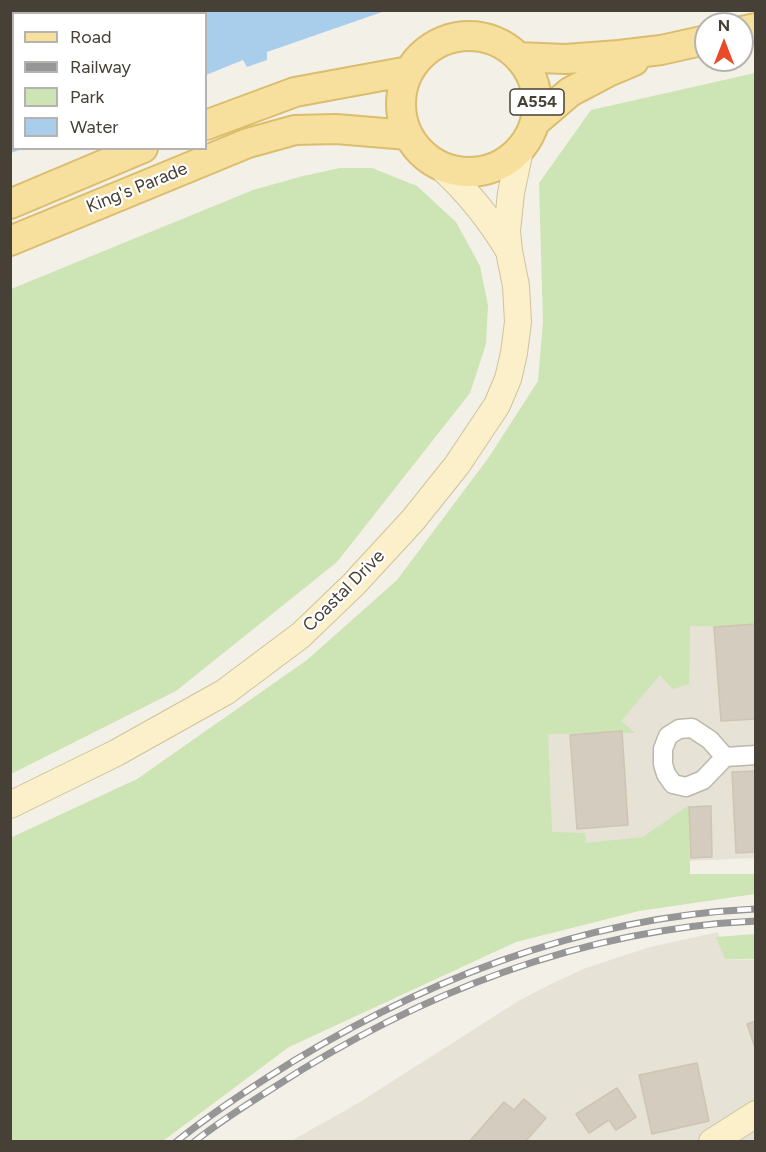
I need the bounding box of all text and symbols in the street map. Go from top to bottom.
legend [12,12,207,150]
north arrow [694,12,754,72]
text: N [718,16,730,35]
text: Road [70,26,111,48]
text: Railway [70,56,131,78]
text: Park [70,86,104,108]
road number: A554 [510,89,564,115]
text: Water [70,116,118,138]
street label: King's Parade [83,158,191,218]
street label: Coastal Drive [299,546,389,636]

